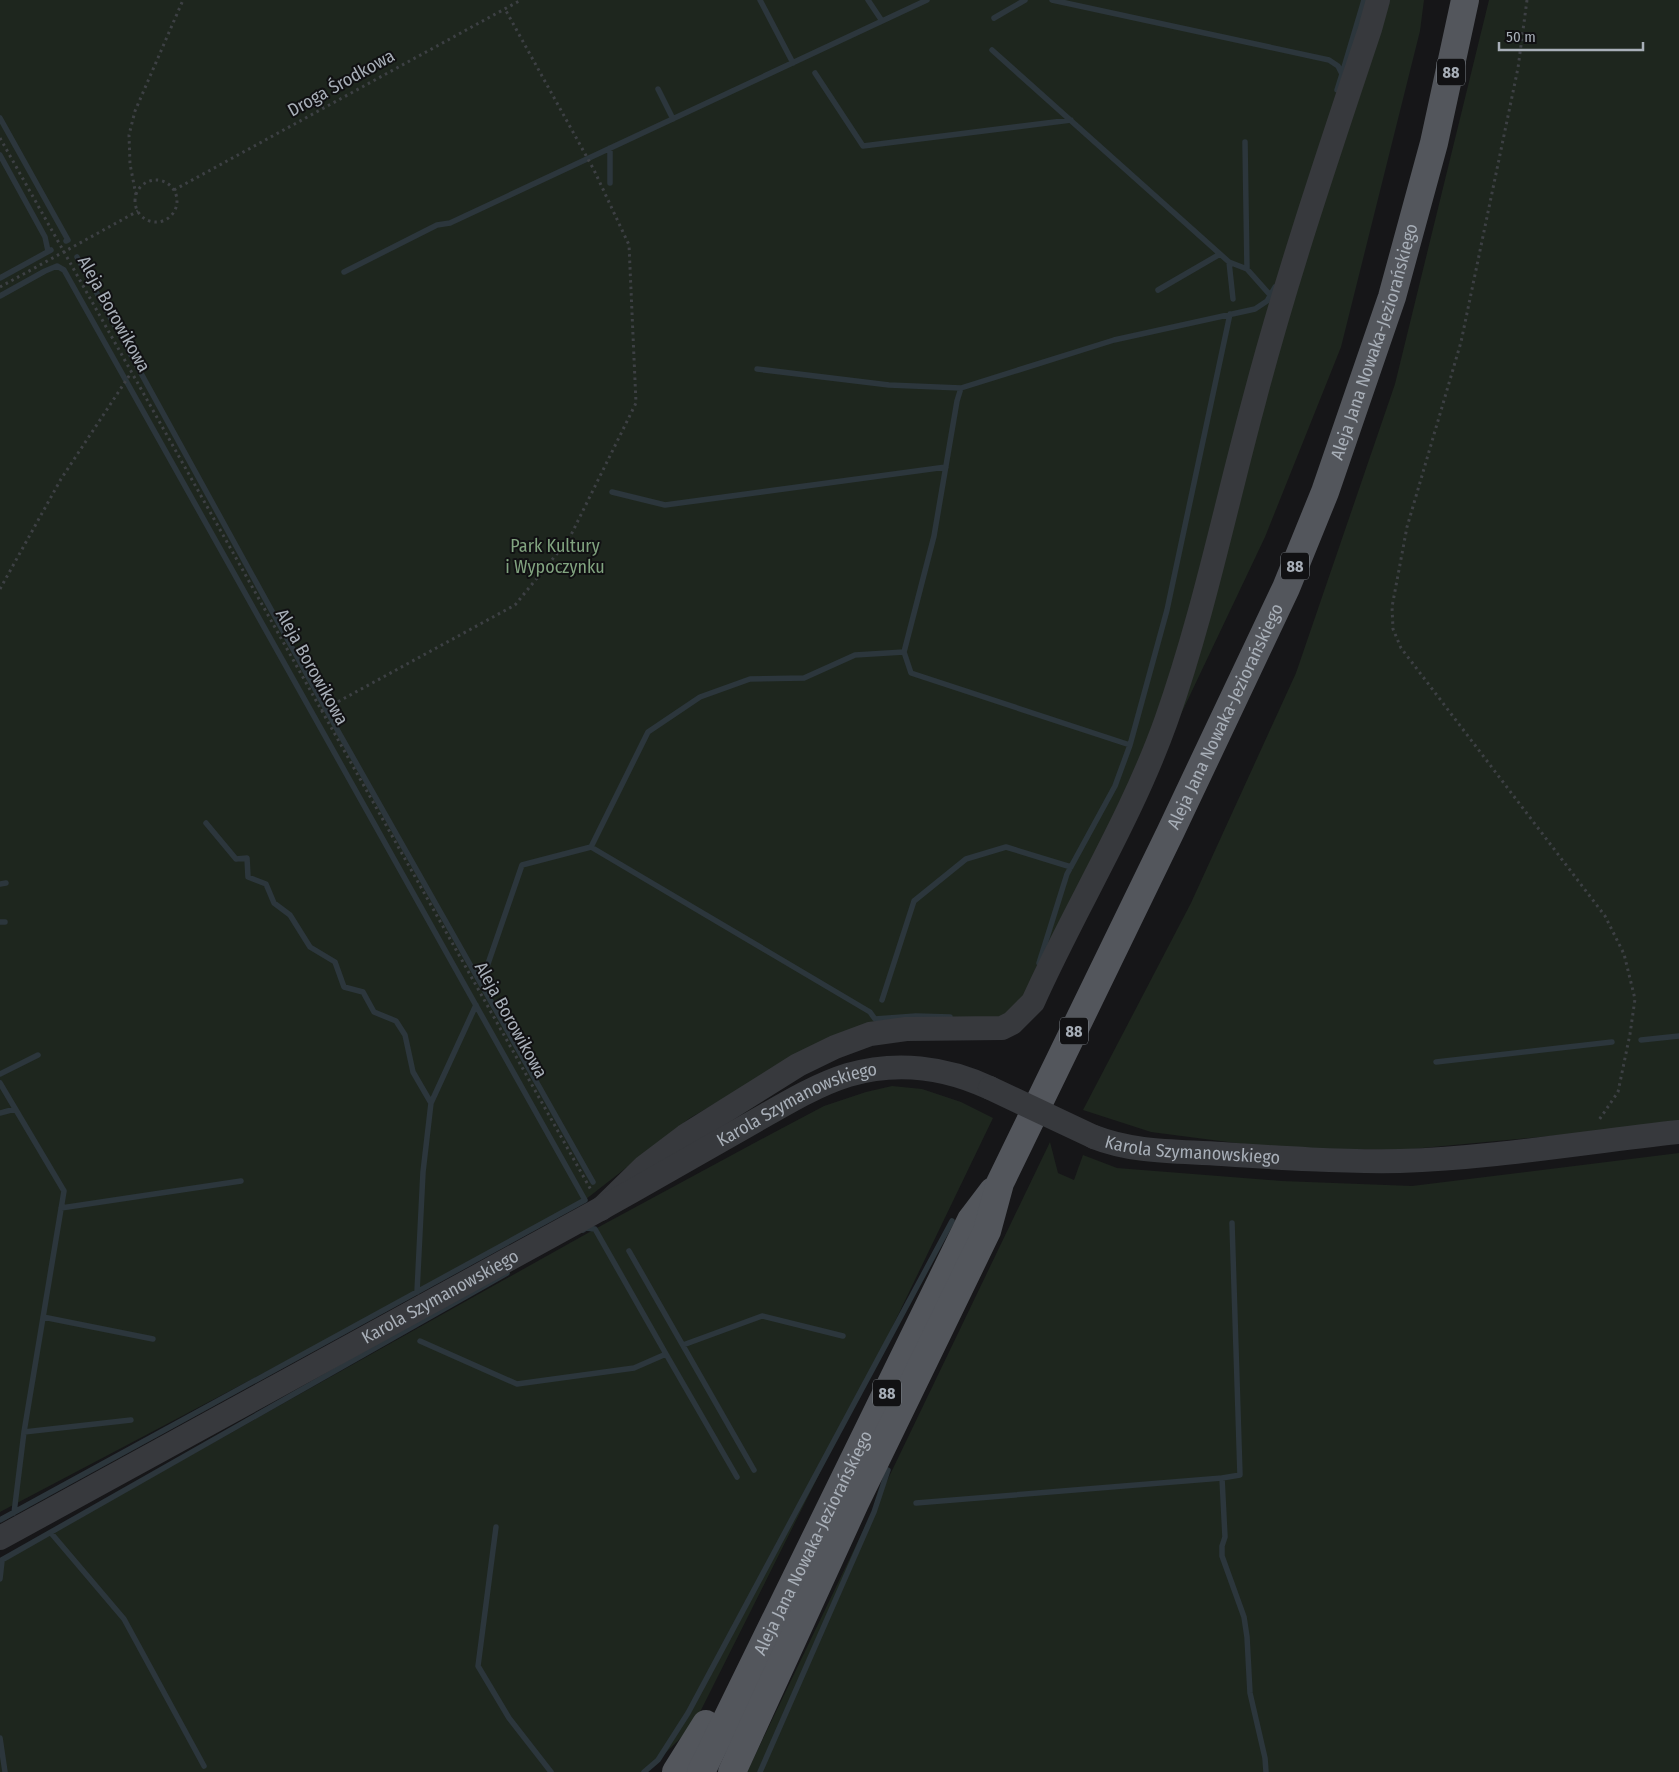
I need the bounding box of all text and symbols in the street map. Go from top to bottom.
scale bar [1499,20,1643,52]
text: 50 m [1506,28,1536,46]
street label: Droga Środkowa [284,45,398,121]
road number: 88 [1437,58,1465,86]
street label: Aleja Jana Nowaka-Jeziorańskiego [1326,221,1423,463]
street label: Aleja Borowikowa [73,252,155,376]
park label: Park Kultury i Wypoczynku [505,535,605,578]
road number: 88 [1281,552,1309,580]
street label: Aleja Jana Nowaka-Jeziorańskiego [1162,600,1288,833]
street label: Aleja Borowikowa [271,605,353,729]
street label: Aleja Borowikowa [470,958,552,1082]
road number: 88 [1060,1018,1088,1044]
street label: Karola Szymanowskiego [713,1058,878,1151]
street label: Karola Szymanowskiego [1102,1131,1281,1169]
street label: Karola Szymanowskiego [358,1245,522,1349]
road number: 88 [873,1380,901,1406]
street label: Aleja Jana Nowaka-Jeziorańskiego [749,1427,877,1659]

